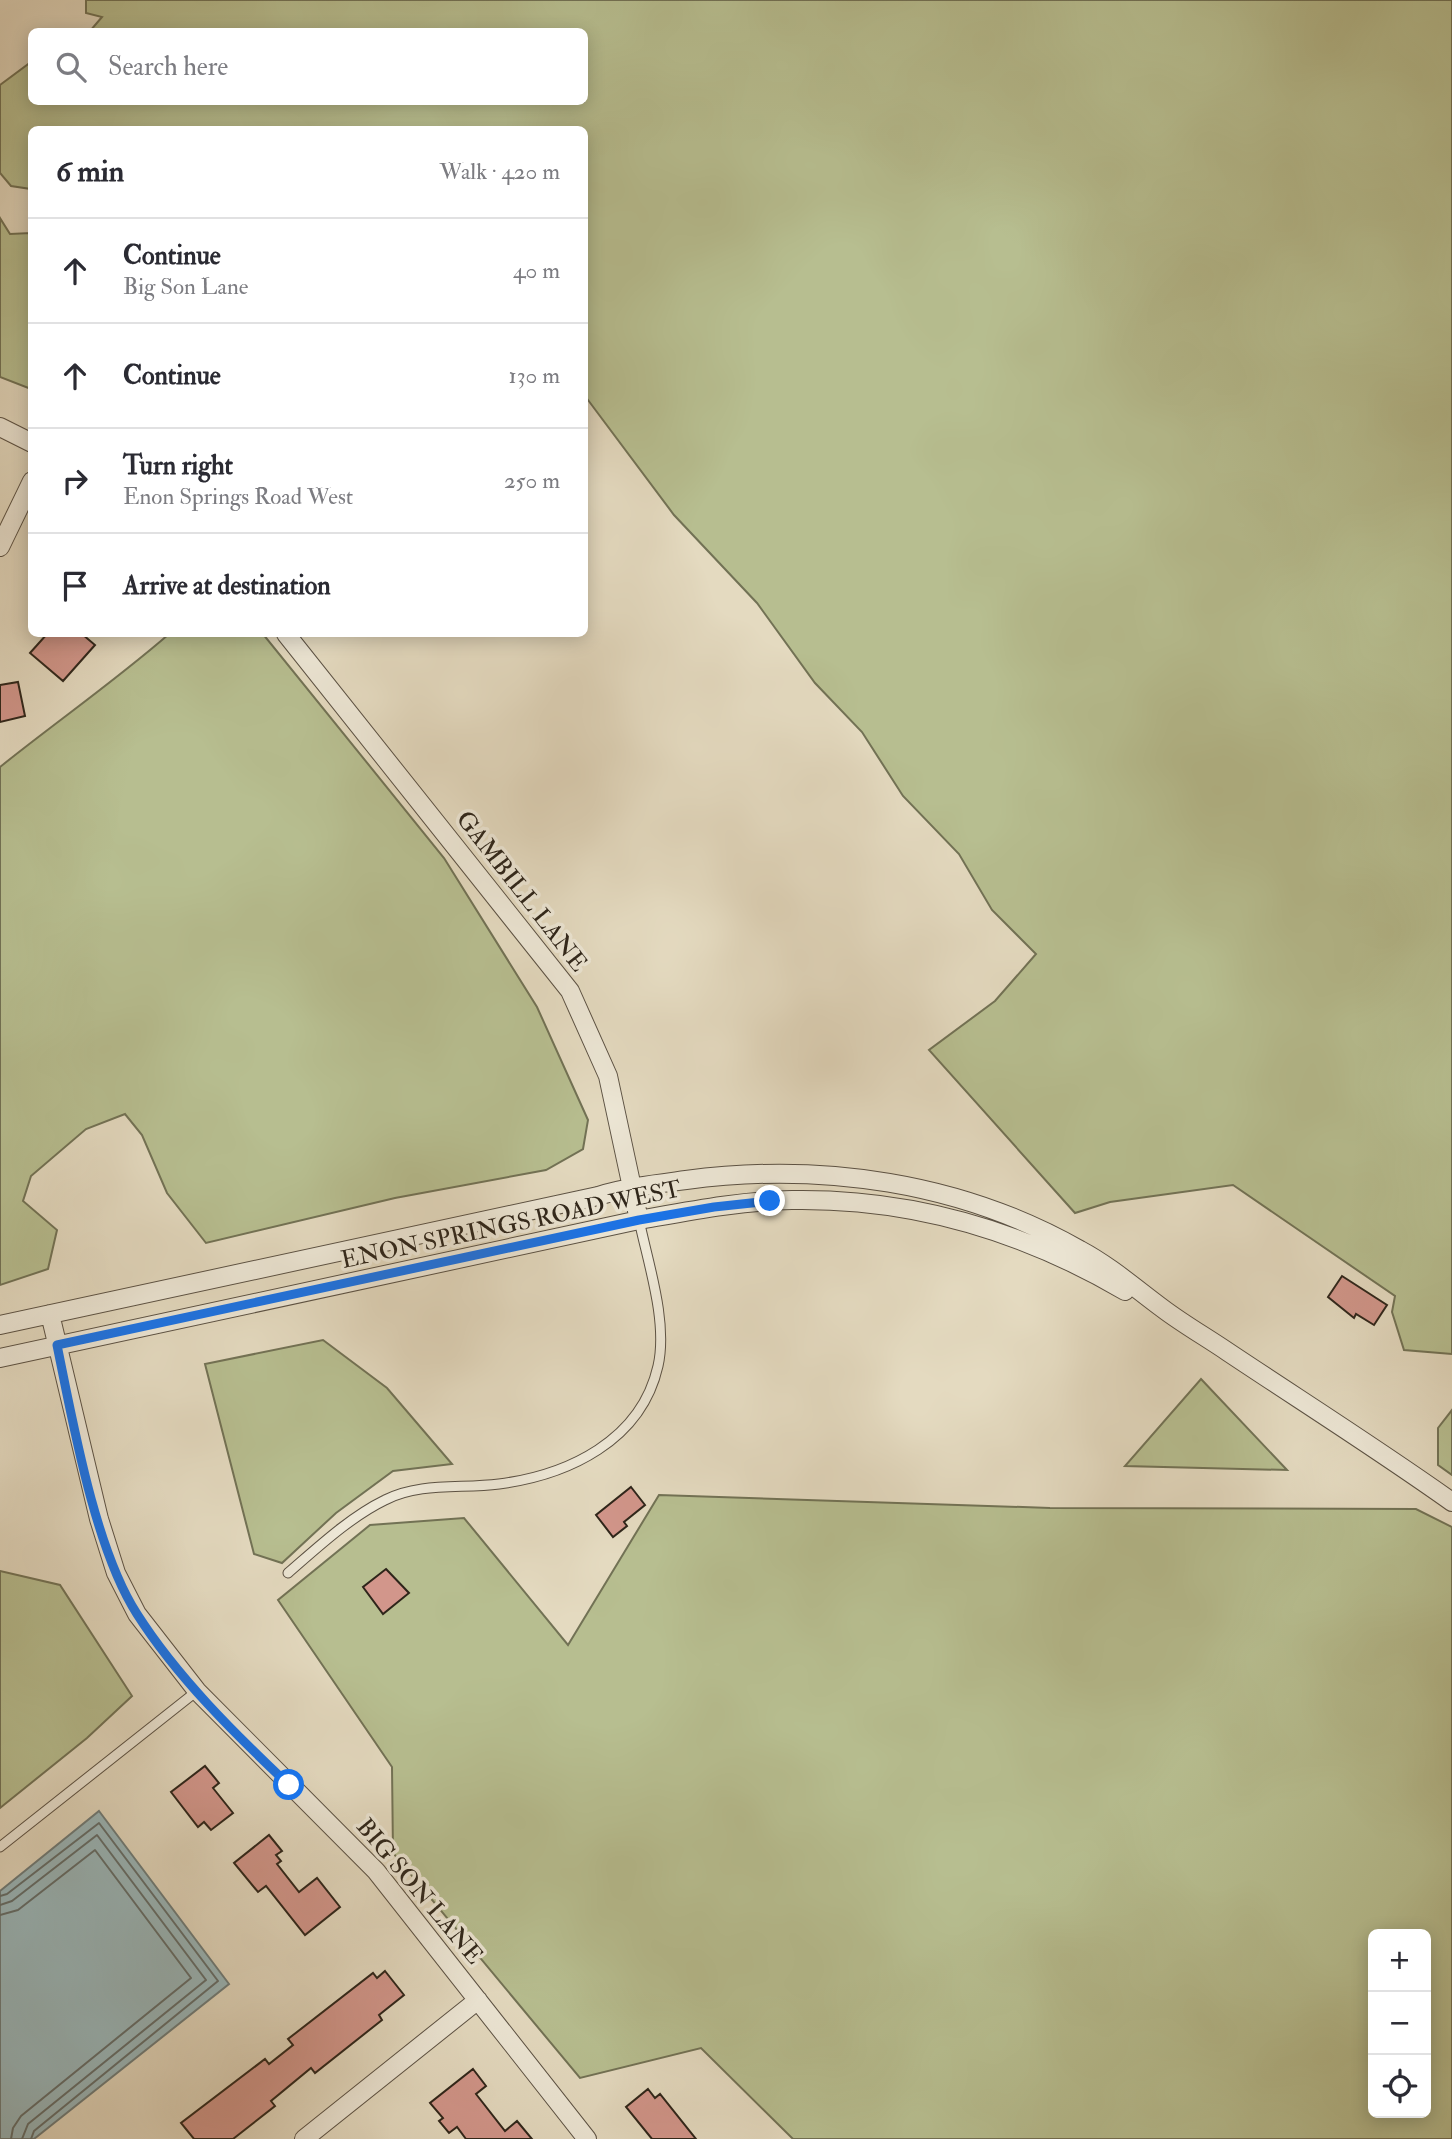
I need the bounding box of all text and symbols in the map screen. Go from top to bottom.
search box [28,28,588,105]
icon: search [52,48,90,86]
text: Search here [108,51,228,83]
text: 6 min [56,153,124,190]
text: Walk · 420 m [440,157,560,186]
text: Continue [123,240,221,272]
icon: ahead [56,252,94,290]
text: 40 m [513,256,560,285]
text: Big Son Lane [123,272,248,301]
icon: ahead [56,357,94,395]
text: Continue [123,360,221,392]
text: 130 m [508,361,560,390]
text: Turn right [123,450,233,482]
icon: right [56,462,94,500]
text: 250 m [504,466,560,495]
text: Enon Springs Road West [123,482,353,511]
icon: arrive [56,567,94,605]
text: Arrive at destination [123,570,331,602]
street label: GAMBILL LANE [449,805,594,978]
street label: ENON SPRINGS ROAD WEST [338,1173,684,1276]
route end [754,1185,785,1216]
route start [273,1769,304,1800]
street label: BIG SON LANE [349,1812,490,1971]
map controls [1368,1929,1431,2118]
button: + [1368,1929,1431,1992]
button: − [1368,1992,1431,2055]
button: locate [1368,2055,1431,2118]

